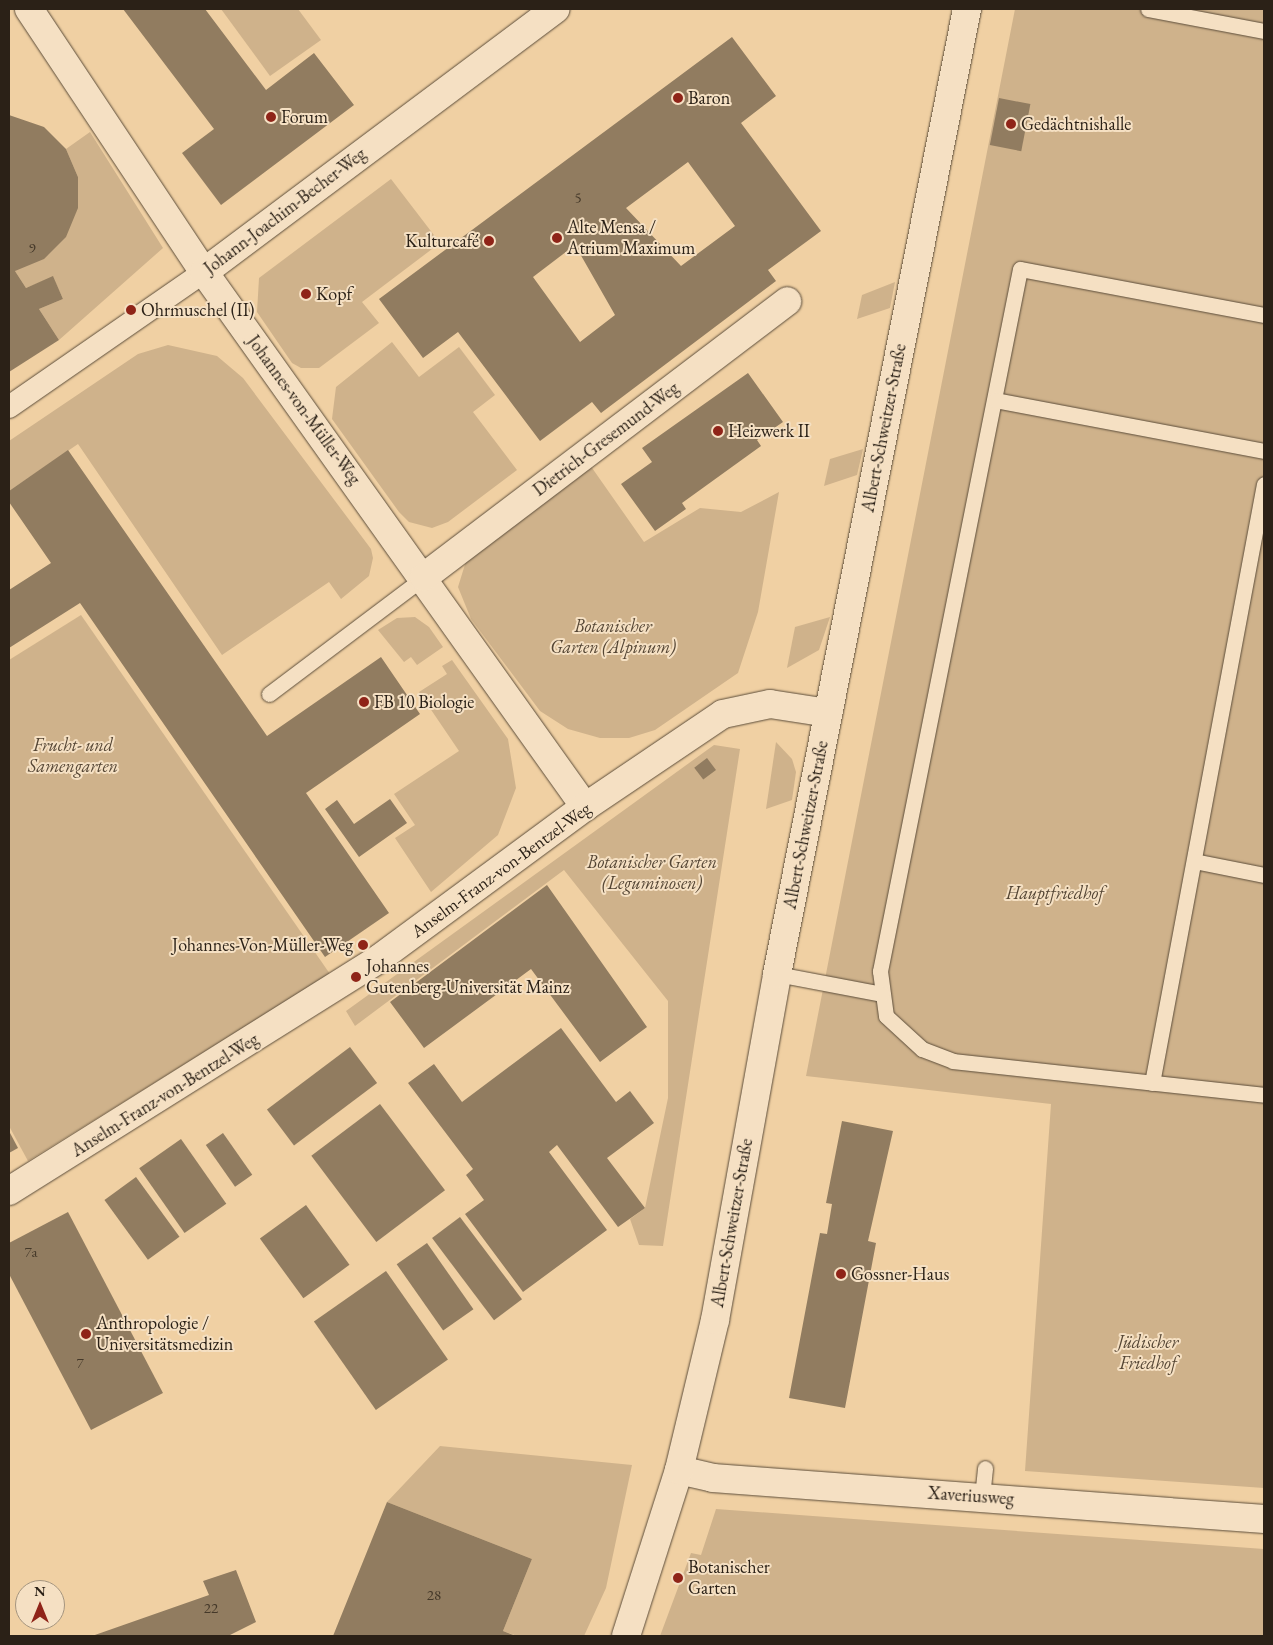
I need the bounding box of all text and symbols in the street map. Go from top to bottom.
place label: Baron [688,87,730,109]
marker: Baron [672,92,684,104]
place label: Forum [281,106,328,128]
marker: Forum [265,111,277,123]
place label: Gedächtnishalle [1021,113,1131,135]
marker: Gedächtnishalle [1005,118,1017,130]
street label: Johann-Joachim-Becher-Weg [200,143,370,279]
house number: 5 [574,189,582,207]
place label: Alte Mensa / Atrium Maximum [567,217,695,260]
place label: Kulturcafé [405,230,479,252]
marker: Alte Mensa / Atrium Maximum [551,232,563,244]
marker: Kulturcafé [483,235,495,247]
house number: 9 [28,239,36,257]
place label: Kopf [316,283,352,305]
marker: Kopf [300,288,312,300]
place label: Ohrmuschel (II) [141,299,254,321]
marker: Ohrmuschel (II) [125,304,137,316]
street label: Johannes-von-Müller-Weg [243,331,365,489]
street label: Albert-Schweitzer-Straße [857,342,911,514]
street label: Dietrich-Gresemund-Weg [529,377,683,501]
place label: Heizwerk II [728,420,810,442]
marker: Heizwerk II [712,425,724,437]
park label: Botanischer Garten (Alpinum) [550,616,676,659]
place label: FB 10 Biologie [374,691,474,713]
marker: FB 10 Biologie [358,696,370,708]
park label: Frucht- und Samengarten [28,735,118,778]
street label: Albert-Schweitzer-Straße [779,739,833,911]
street label: Anselm-Franz-von-Bentzel-Weg [407,798,595,942]
park label: Botanischer Garten (Leguminosen) [587,852,717,894]
park label: Hauptfriedhof [1006,882,1104,904]
place label: Johannes-Von-Müller-Weg [172,934,353,956]
marker: Johannes-Von-Müller-Weg [357,939,369,951]
place label: Johannes Gutenberg-Universität Mainz [366,956,570,999]
marker: Johannes Gutenberg-Universität Mainz [350,971,362,983]
street label: Anselm-Franz-von-Bentzel-Weg [67,1028,263,1162]
street label: Albert-Schweitzer-Straße [706,1137,758,1309]
house number: 7a [24,1243,38,1261]
place label: Gossner-Haus [851,1263,949,1285]
marker: Gossner-Haus [835,1268,847,1280]
place label: Anthropologie / Universitätsmedizin [96,1313,233,1356]
marker: Anthropologie / Universitätsmedizin [80,1328,92,1340]
park label: Jüdischer Friedhof [1118,1332,1178,1375]
house number: 7 [76,1354,84,1372]
street label: Xaveriusweg [927,1482,1015,1510]
place label: Botanischer Garten [688,1557,770,1600]
marker: Botanischer Garten [672,1572,684,1584]
north arrow [15,1580,65,1630]
text: N [34,1582,46,1600]
house number: 28 [427,1586,441,1604]
house number: 22 [204,1599,218,1617]

